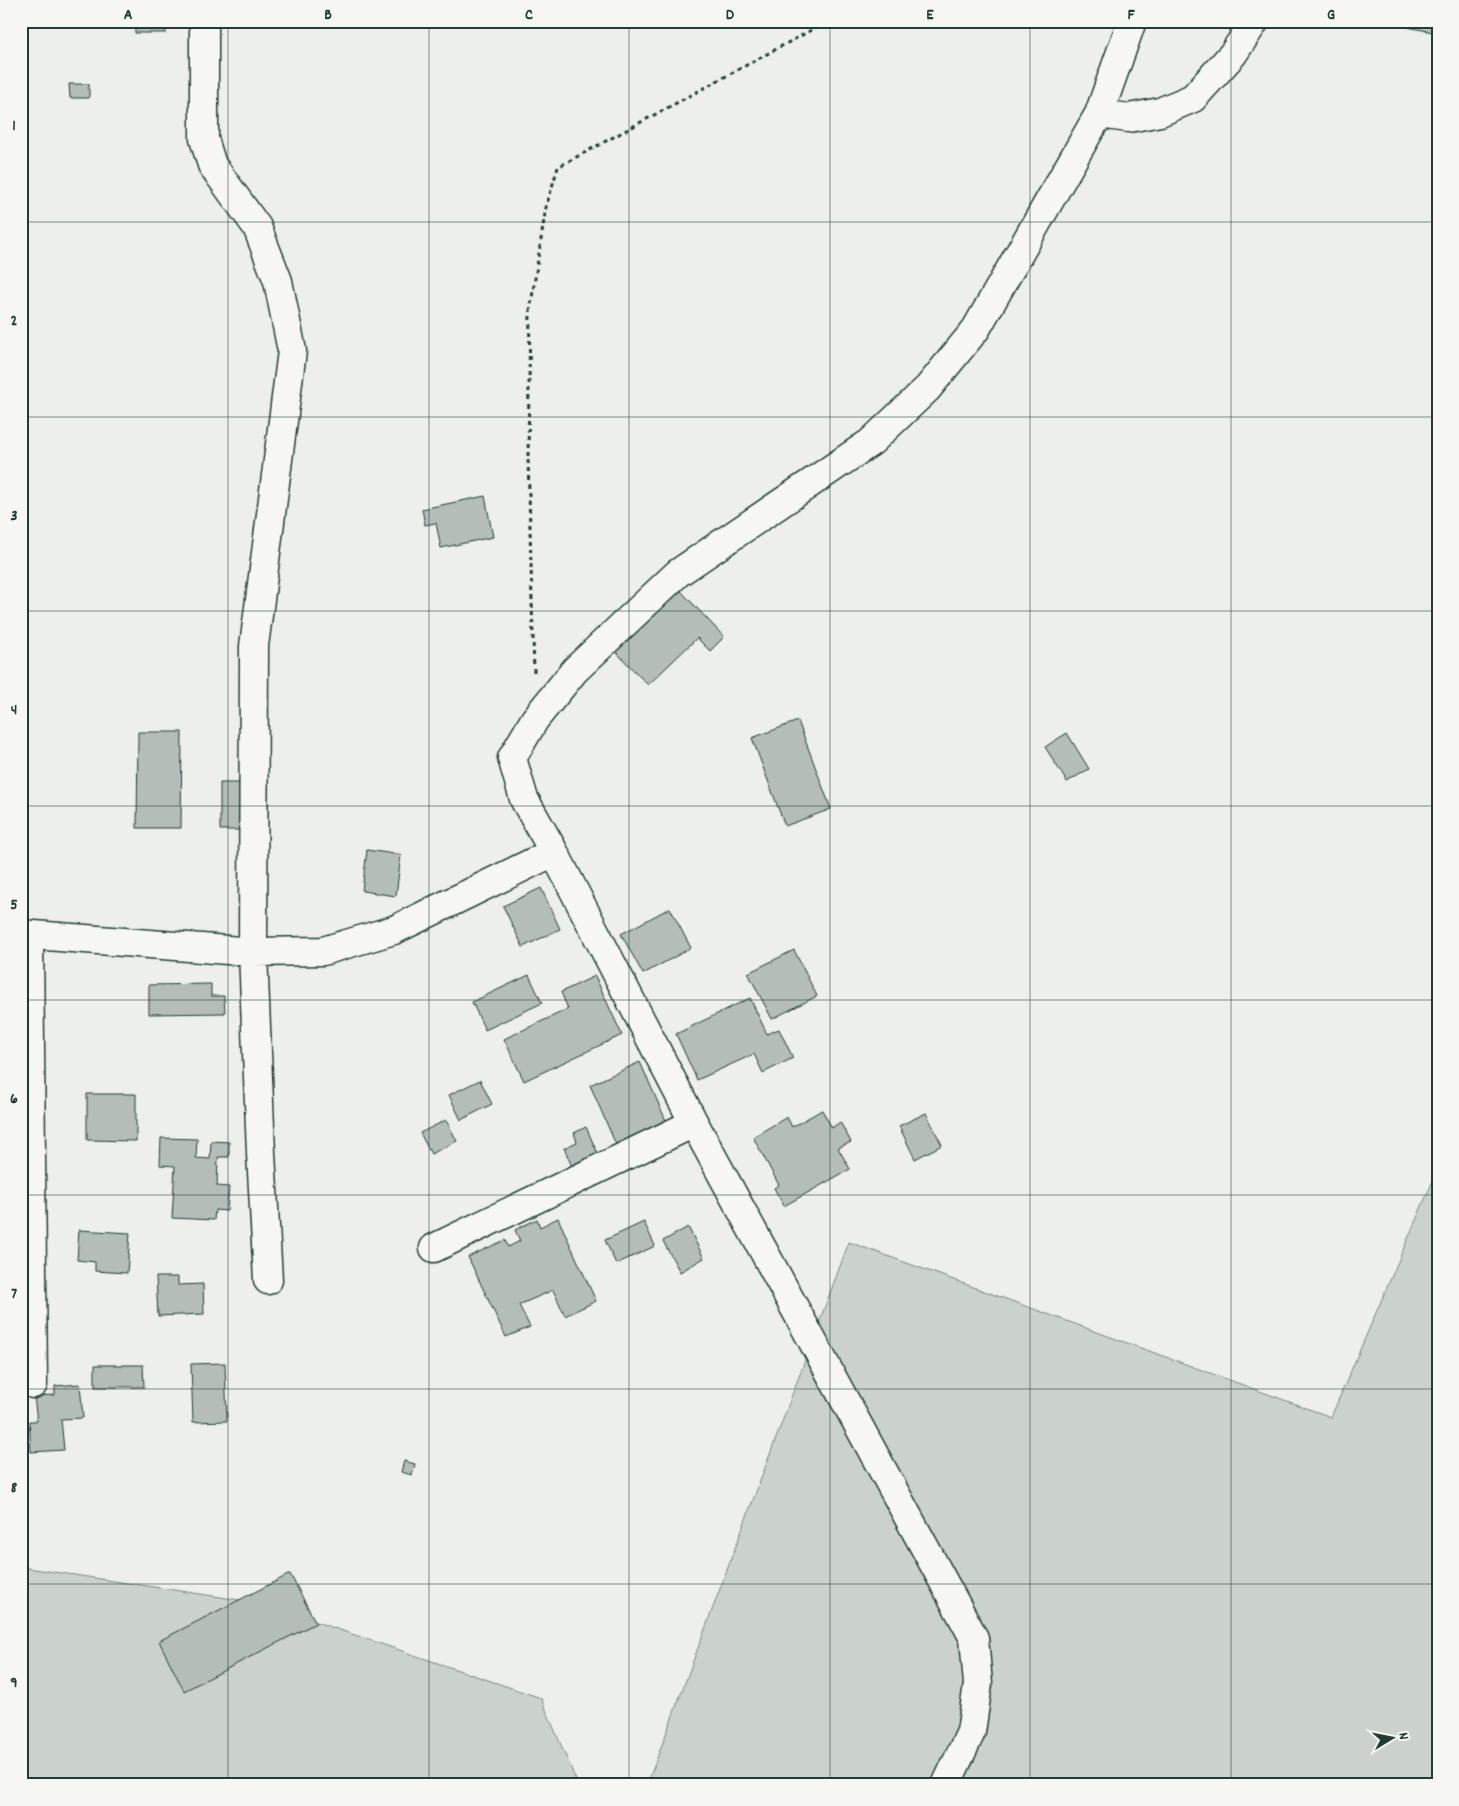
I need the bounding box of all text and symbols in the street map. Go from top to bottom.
text: A [124,4,133,27]
text: B [324,4,332,27]
text: C [525,4,533,27]
text: D [726,4,735,27]
text: E [926,4,934,27]
text: F [1127,4,1135,27]
text: G [1327,4,1335,27]
text: 1 [12,115,16,138]
text: 2 [11,310,18,333]
text: 3 [10,505,18,528]
text: 4 [11,699,17,722]
text: 5 [10,894,18,917]
text: 6 [10,1088,18,1111]
text: 7 [11,1283,17,1306]
text: 8 [11,1477,18,1500]
text: 9 [10,1672,18,1695]
north arrow [1366,1714,1416,1764]
text: N [1392,1731,1413,1741]

